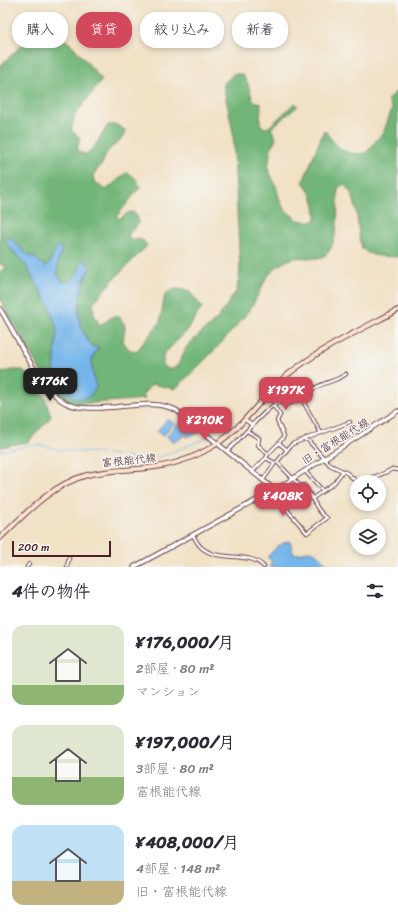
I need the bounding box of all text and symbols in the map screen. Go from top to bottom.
chip: 購入 [12,12,68,48]
chip: 賃貸 [76,12,132,48]
chip: 絞り込み [140,12,224,48]
chip: 新着 [232,12,288,48]
pin: ¥176K [22,368,78,402]
text: ¥176K [32,369,68,392]
pin: ¥197K [258,377,314,411]
text: ¥197K [268,378,304,401]
pin: ¥210K [177,407,233,441]
text: ¥210K [187,408,223,431]
street label: 旧・富根能代線 [298,413,373,470]
street label: 富根能代線 [101,448,157,473]
map controls [350,475,386,555]
button: locate [350,475,386,511]
pin: ¥408K [255,483,311,517]
text: ¥408K [263,484,303,507]
button: layers [350,519,386,555]
text: 200 m [18,538,50,557]
scale bar [12,539,111,558]
text: 4件の物件 [12,576,91,606]
icon: filters [364,580,386,602]
text: ¥176,000/月 [136,627,234,657]
icon: home [44,641,92,689]
text: 2部屋 · 80 m² [136,657,214,680]
text: マンション [136,680,200,703]
text: ¥197,000/月 [136,727,235,757]
icon: home [44,741,92,789]
text: 3部屋 · 80 m² [136,757,214,780]
text: 富根能代線 [136,780,201,803]
text: ¥408,000/月 [136,827,239,857]
icon: home [44,841,92,889]
text: 4部屋 · 148 m² [136,857,220,880]
text: 旧・富根能代線 [136,880,227,903]

